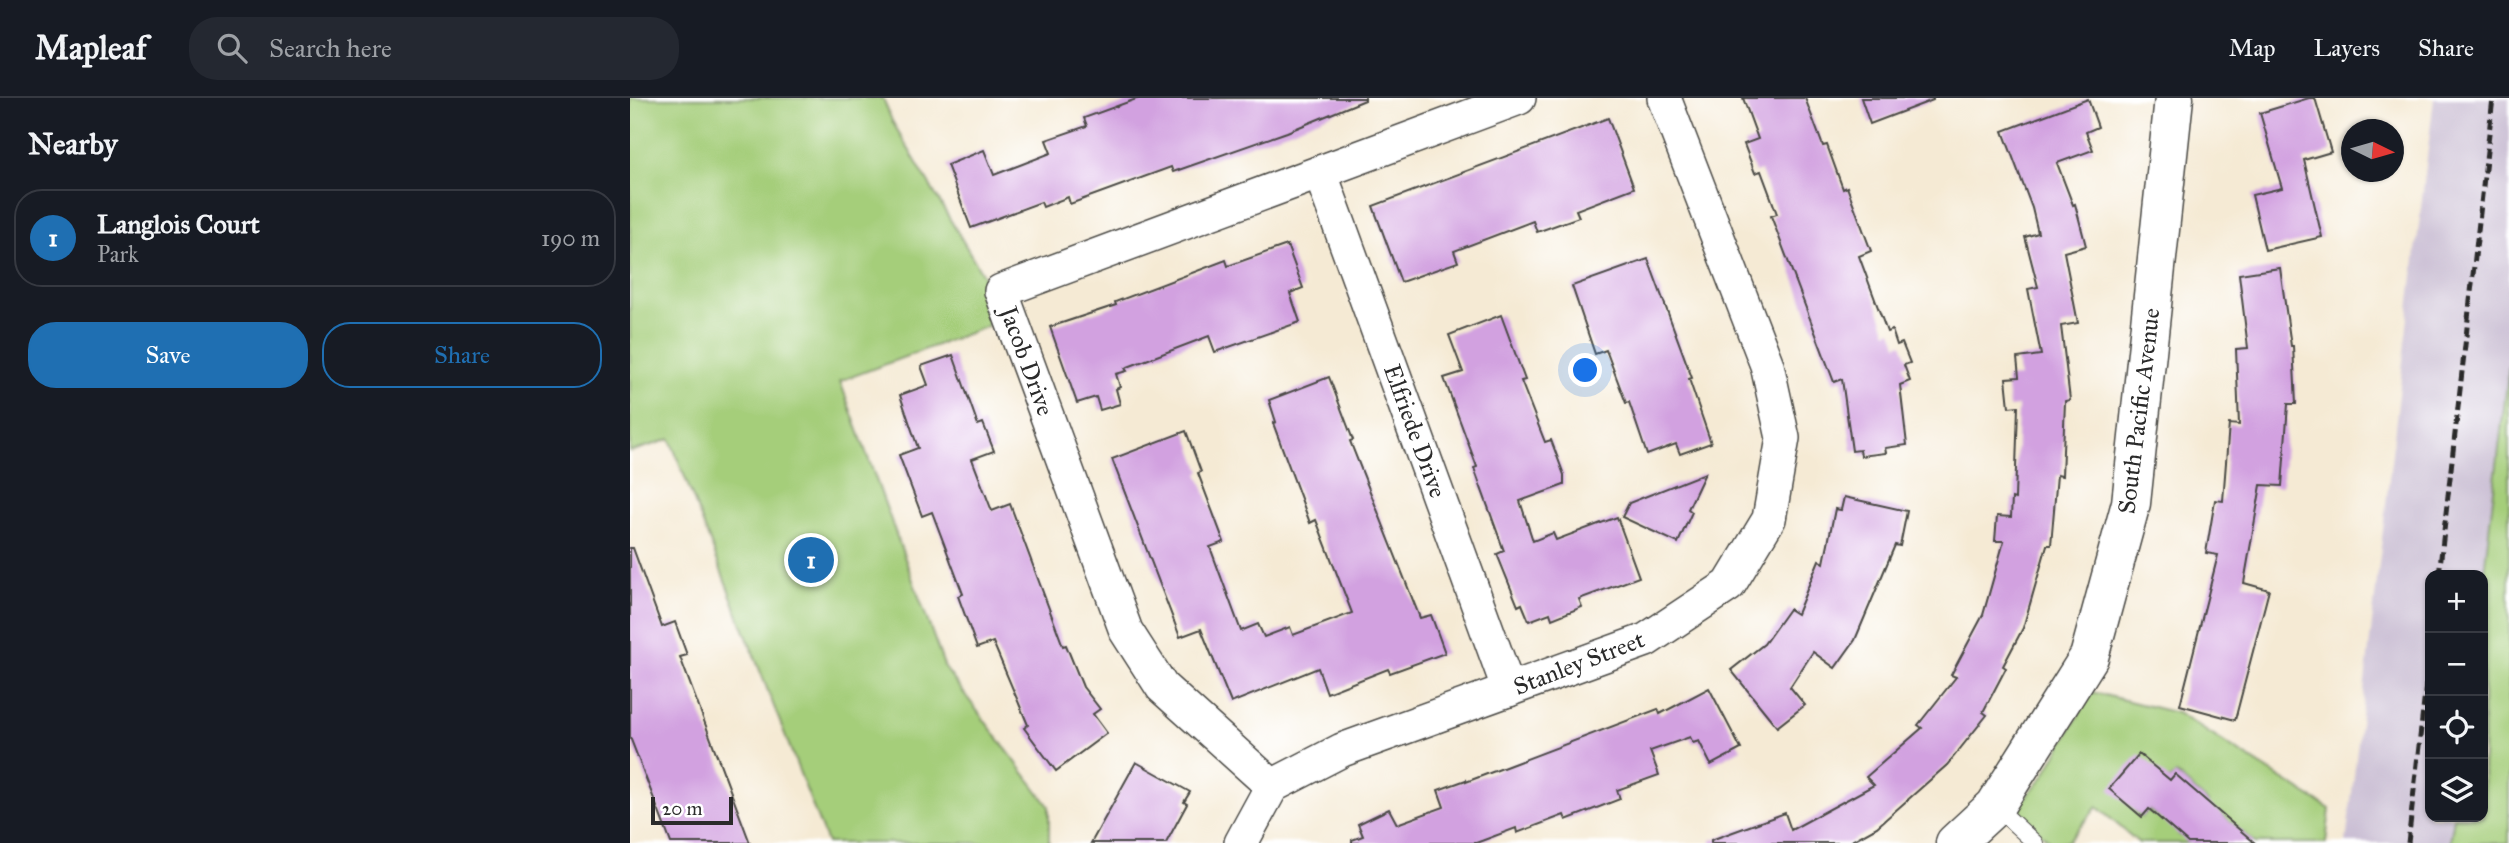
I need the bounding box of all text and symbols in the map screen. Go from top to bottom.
search box [189,17,679,80]
text: Mapleaf [35,28,147,68]
icon: search [213,29,251,67]
text: Search here [269,32,392,64]
text: Map [2229,33,2276,63]
text: Layers [2314,33,2380,63]
text: Share [2418,33,2474,63]
north arrow [2341,119,2404,182]
text: Nearby [28,126,118,162]
text: Langlois Court [97,208,260,240]
text: 1 [48,224,58,252]
text: 190 m [541,224,600,252]
text: Park [97,240,139,268]
street label: Jacob Drive [992,299,1061,420]
street label: South Pacific Avenue [2111,306,2167,516]
button: Save [28,322,308,388]
button: Share [322,322,602,388]
your location [1568,353,1602,387]
street label: Elfriede Drive [1377,360,1453,502]
pin: 1 [788,534,834,586]
map controls [2425,570,2488,822]
button: + [2425,570,2488,633]
street label: Stanley Street [1509,624,1649,702]
button: − [2425,633,2488,696]
button: locate [2425,696,2488,759]
button: layers [2425,759,2488,822]
scale bar [651,794,733,826]
text: 20 m [662,797,703,820]

